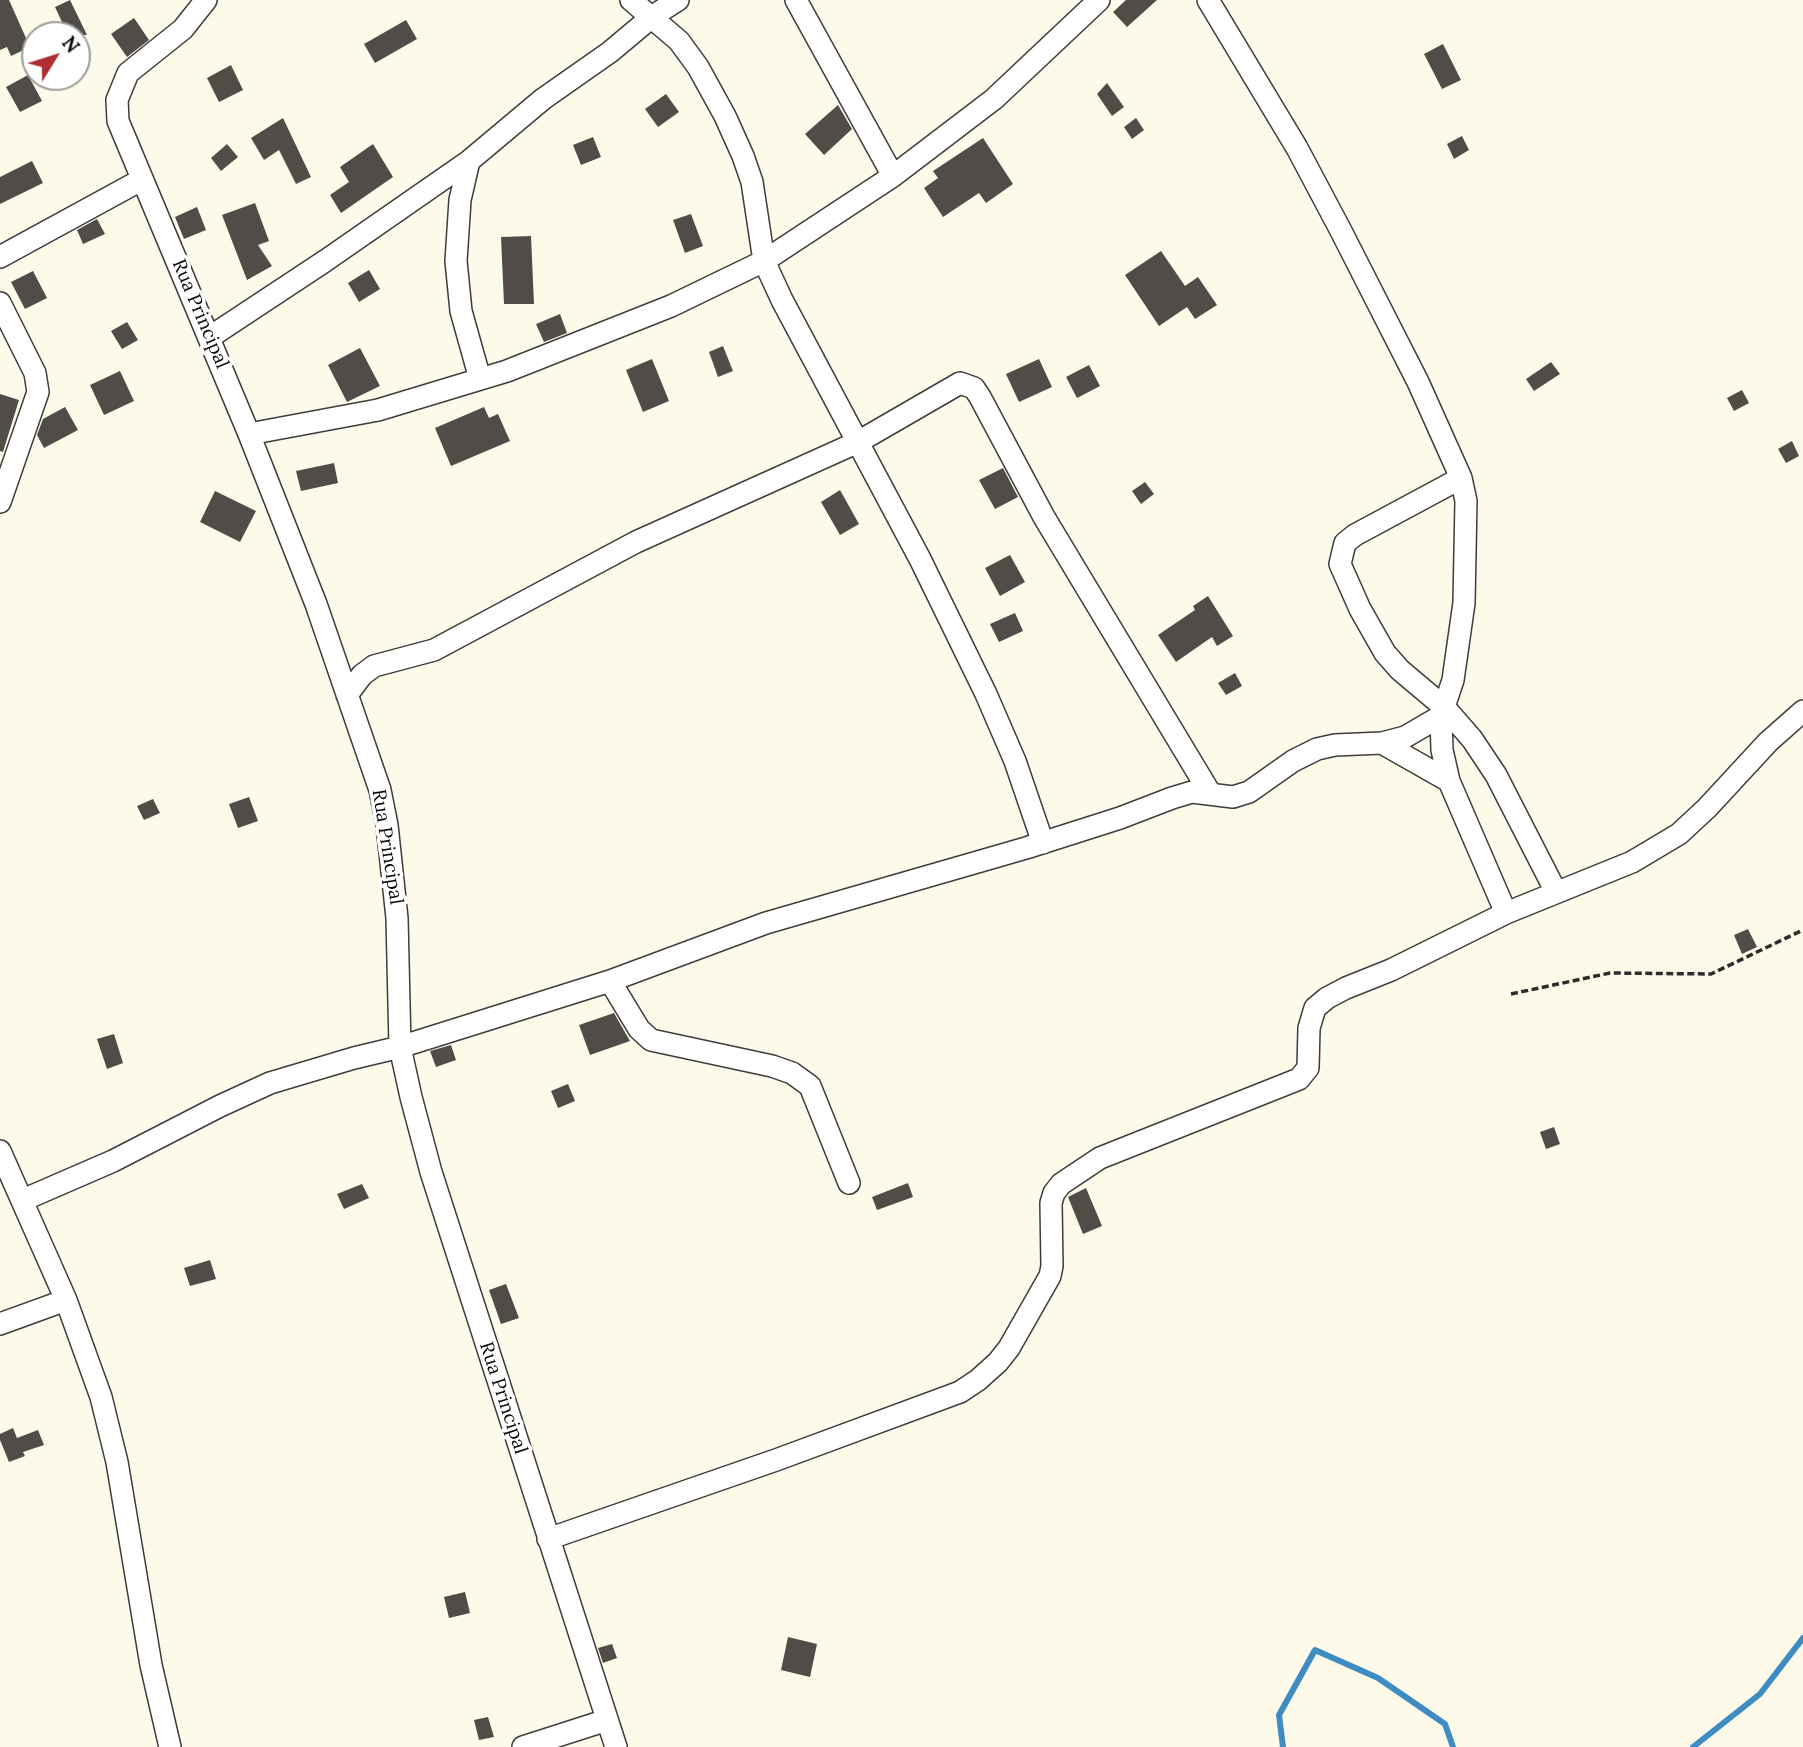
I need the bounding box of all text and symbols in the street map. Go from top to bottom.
north arrow [21,21,91,91]
text: N [57,31,85,57]
street label: Rua Principal [167,256,233,372]
street label: Rua Principal [367,788,407,906]
street label: Rua Principal [474,1339,532,1457]

